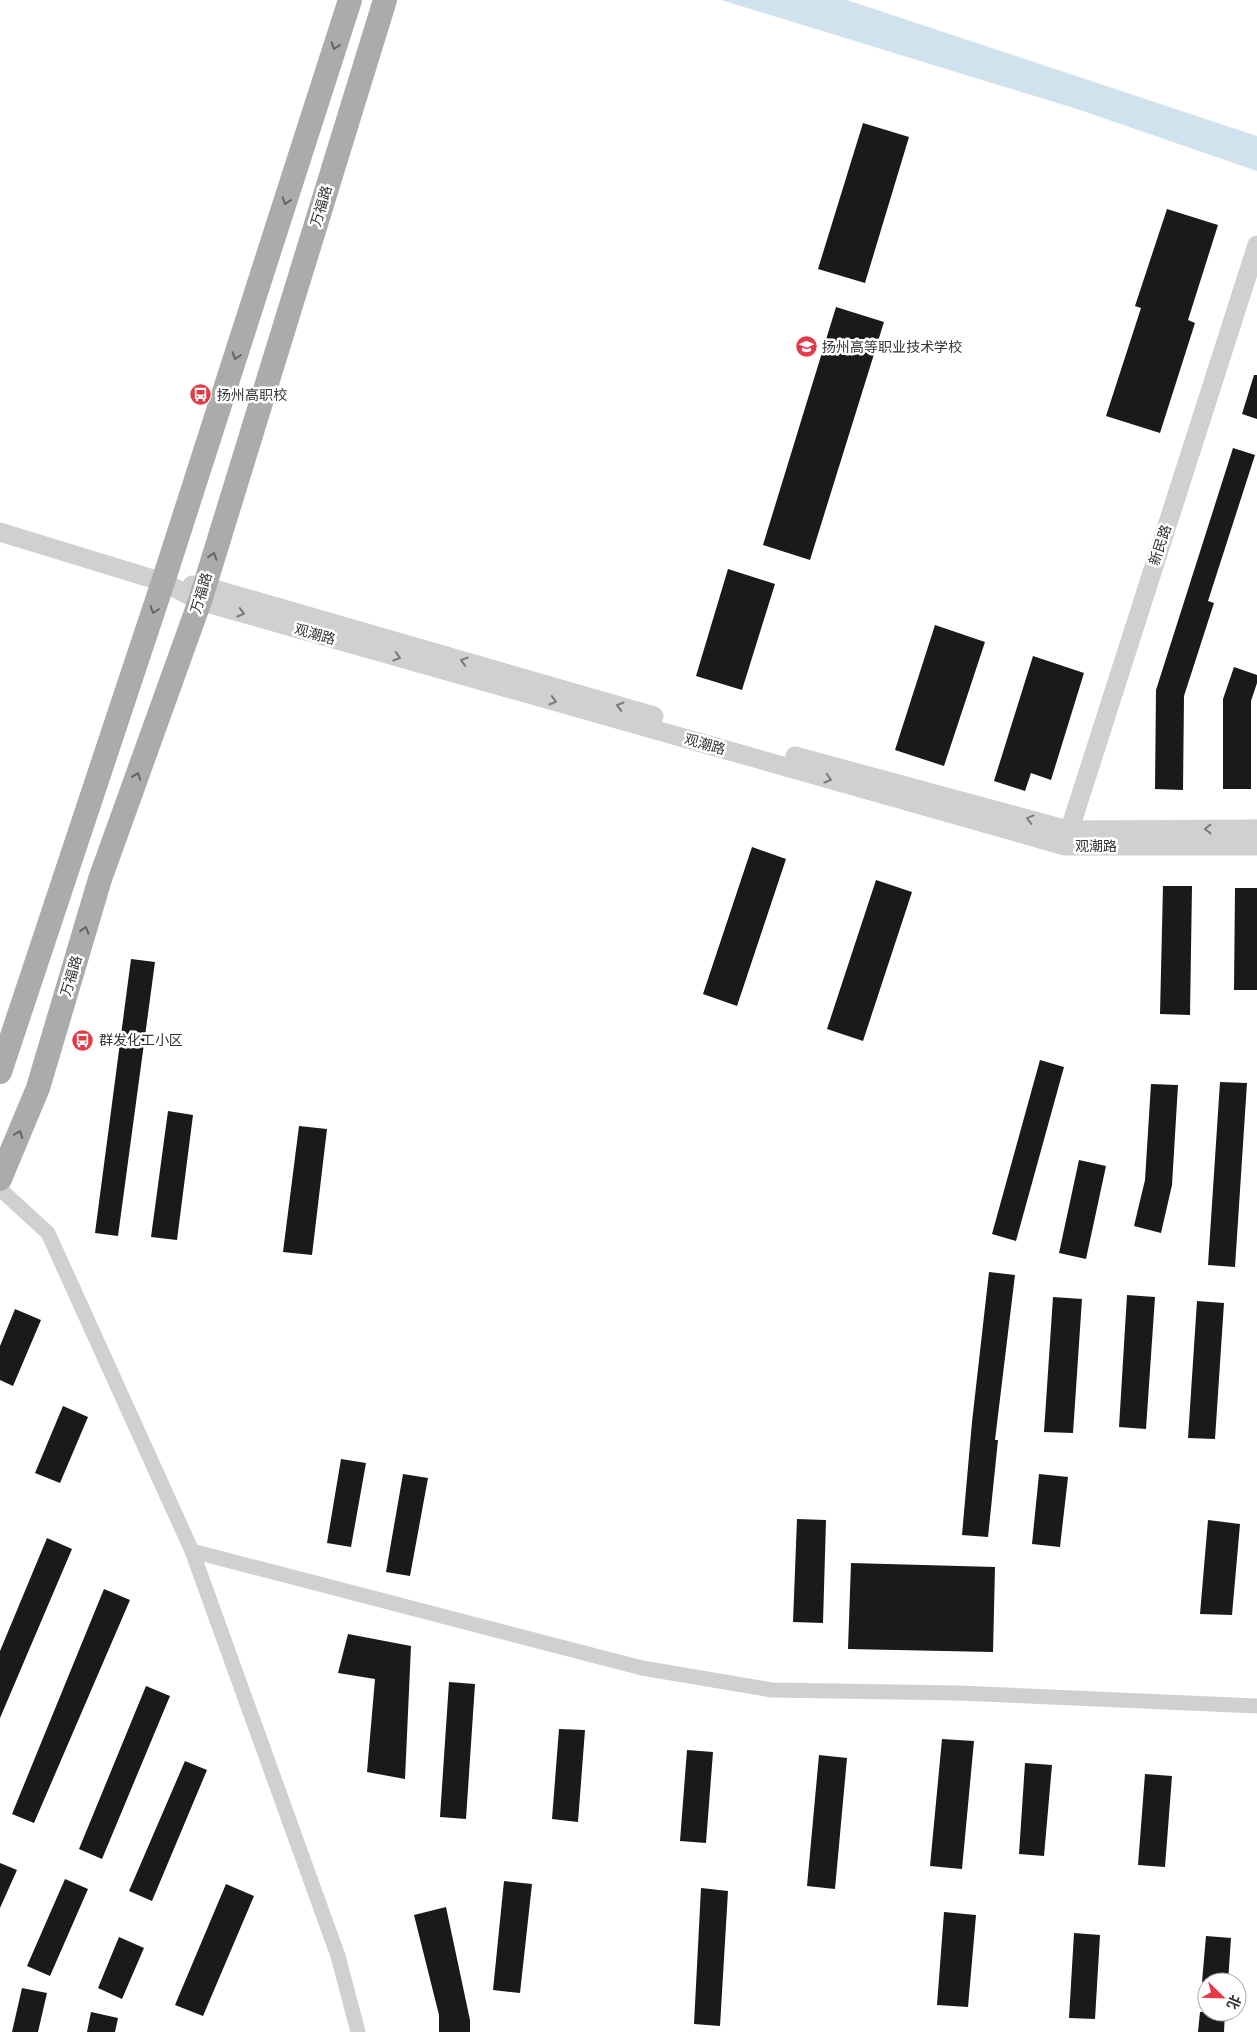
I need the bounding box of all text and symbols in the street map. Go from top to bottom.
one-way arrow [331,42,341,50]
street label: 万福路 [306,183,336,229]
one-way arrow [281,196,291,205]
school or university icon: 扬州高等职业技术学校 [794,335,818,359]
place label: 扬州高等职业技术学校 [822,338,962,356]
one-way arrow [232,351,242,359]
bus stop icon: 扬州高职校 [189,383,213,407]
place label: 扬州高职校 [217,386,287,404]
street label: 新民路 [1145,522,1175,568]
one-way arrow [207,553,217,561]
street label: 万福路 [186,570,216,616]
one-way arrow [149,606,159,614]
one-way arrow [236,607,244,617]
street label: 观潮路 [292,620,338,648]
one-way arrow [392,651,401,661]
one-way arrow [460,657,468,667]
one-way arrow [549,696,557,706]
one-way arrow [616,702,625,712]
street label: 观潮路 [682,730,728,758]
one-way arrow [131,772,141,781]
one-way arrow [823,773,831,783]
one-way arrow [1026,815,1034,825]
one-way arrow [1204,824,1212,834]
street label: 观潮路 [1075,837,1117,855]
one-way arrow [80,926,90,934]
street label: 万福路 [56,953,86,999]
bus stop icon: 群发化工小区 [71,1028,95,1052]
place label: 群发化工小区 [99,1031,183,1049]
one-way arrow [12,1130,23,1139]
north arrow [1197,1972,1247,2022]
text: 北 [1223,1992,1245,2012]

